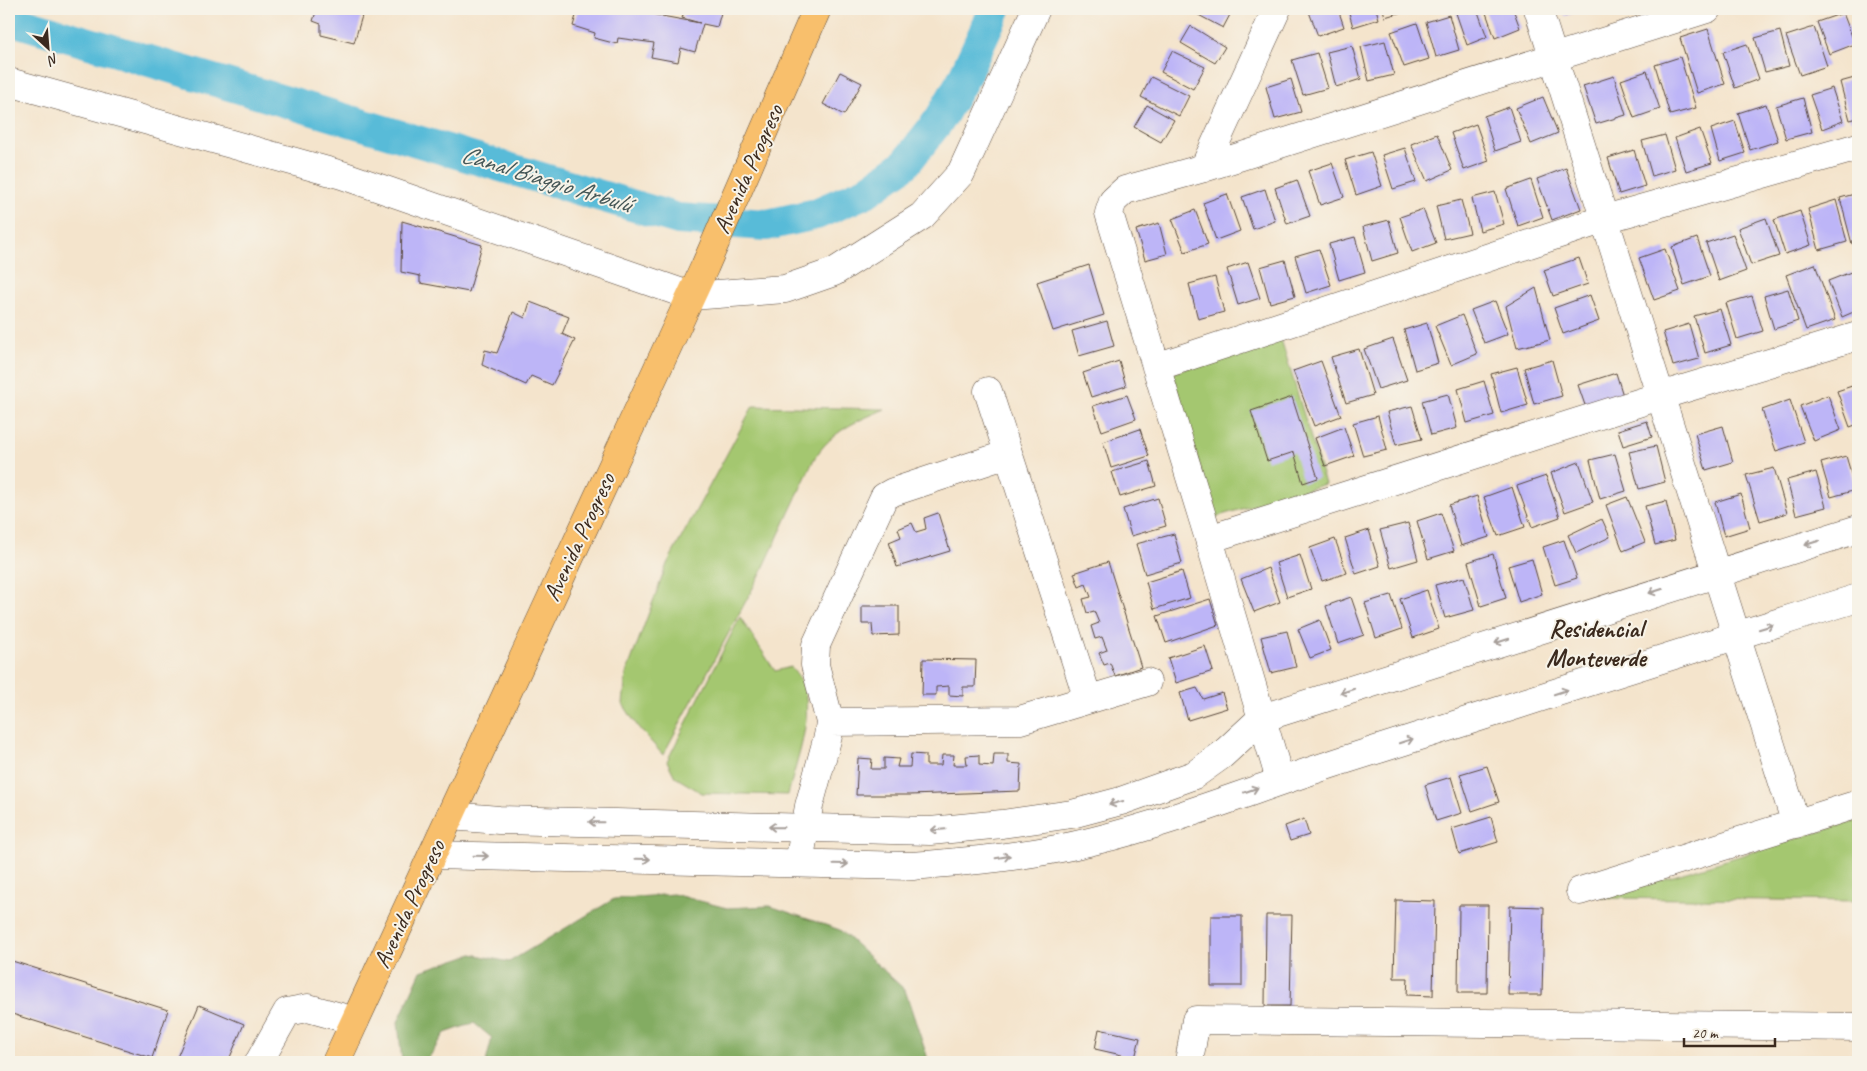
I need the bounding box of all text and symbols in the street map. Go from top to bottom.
north arrow [22,22,72,72]
text: N [44,50,61,70]
street label: Avenida Progreso [706,99,790,238]
water label: Canal Biaggio Arbulú [457,138,640,222]
street label: Avenida Progreso [536,467,622,606]
one-way arrow [1804,539,1820,548]
one-way arrow [1649,587,1665,597]
district label: Residencial Monteverde [1546,613,1648,674]
one-way arrow [1758,621,1774,631]
one-way arrow [1494,637,1510,646]
one-way arrow [1339,686,1355,696]
one-way arrow [1553,686,1569,696]
one-way arrow [1398,735,1414,745]
one-way arrow [1243,785,1259,794]
one-way arrow [1108,798,1124,808]
one-way arrow [588,818,604,827]
one-way arrow [768,822,784,832]
one-way arrow [930,825,946,835]
street label: Avenida Progreso [366,834,452,973]
one-way arrow [472,851,488,861]
one-way arrow [994,851,1010,861]
one-way arrow [635,855,651,864]
one-way arrow [832,859,848,869]
scale bar [1684,1016,1776,1048]
text: 20 m [1692,1024,1719,1043]

